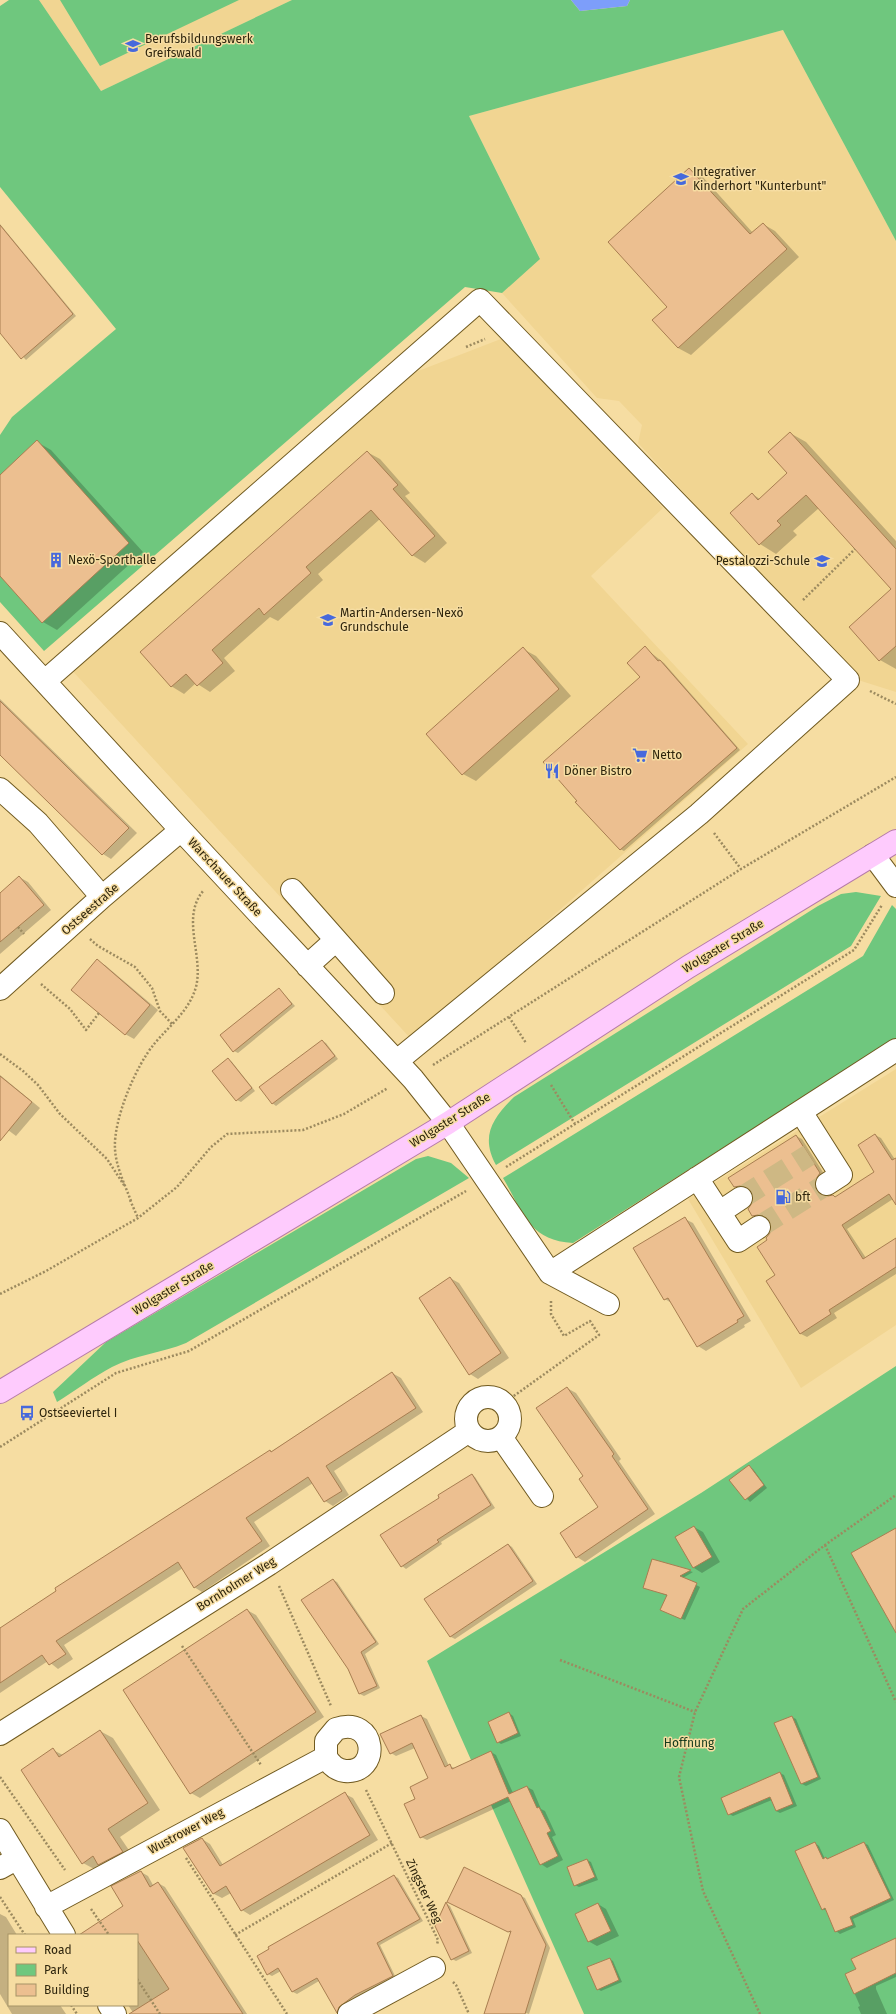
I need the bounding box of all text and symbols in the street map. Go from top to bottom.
place label: Berufsbildungswerk Greifswald [145,32,254,60]
school or university icon: Berufsbildungswerk Greifswald [124,37,142,55]
place label: Integrativer Kinderhort "Kunterbunt" [693,165,826,193]
school or university icon: Integrativer Kinderhort "Kunterbunt" [672,170,690,188]
building icon: Nexö-Sporthalle [47,551,65,569]
school or university icon: Pestalozzi-Schule [813,552,831,570]
place label: Nexö-Sporthalle [68,553,156,567]
place label: Pestalozzi-Schule [716,554,810,568]
place label: Martin-Andersen-Nexö Grundschule [340,606,463,634]
school or university icon: Martin-Andersen-Nexö Grundschule [319,611,337,629]
supermarket icon: Netto [631,746,649,764]
place label: Netto [652,748,682,762]
restaurant icon: Döner Bistro [543,762,561,780]
place label: Döner Bistro [564,764,632,778]
street label: Warschauer Straße [185,835,265,919]
street label: Ostseestraße [59,880,121,938]
street label: Wolgaster Straße [680,916,766,976]
street label: Wolgaster Straße [407,1090,493,1150]
fuel station icon: bft [774,1188,792,1206]
place label: bft [795,1190,811,1204]
street label: Wolgaster Straße [130,1258,216,1318]
bus stop icon: Ostseeviertel I [18,1404,36,1422]
place label: Ostseeviertel I [39,1406,117,1420]
street label: Bornholmer Weg [194,1554,279,1614]
park label: Hoffnung [664,1736,715,1750]
street label: Wustrower Weg [146,1805,227,1857]
street label: Zingster Weg [403,1857,445,1926]
legend [8,1934,138,2006]
text: Road [44,1943,72,1957]
text: Park [44,1963,68,1977]
text: Building [44,1983,90,1997]

